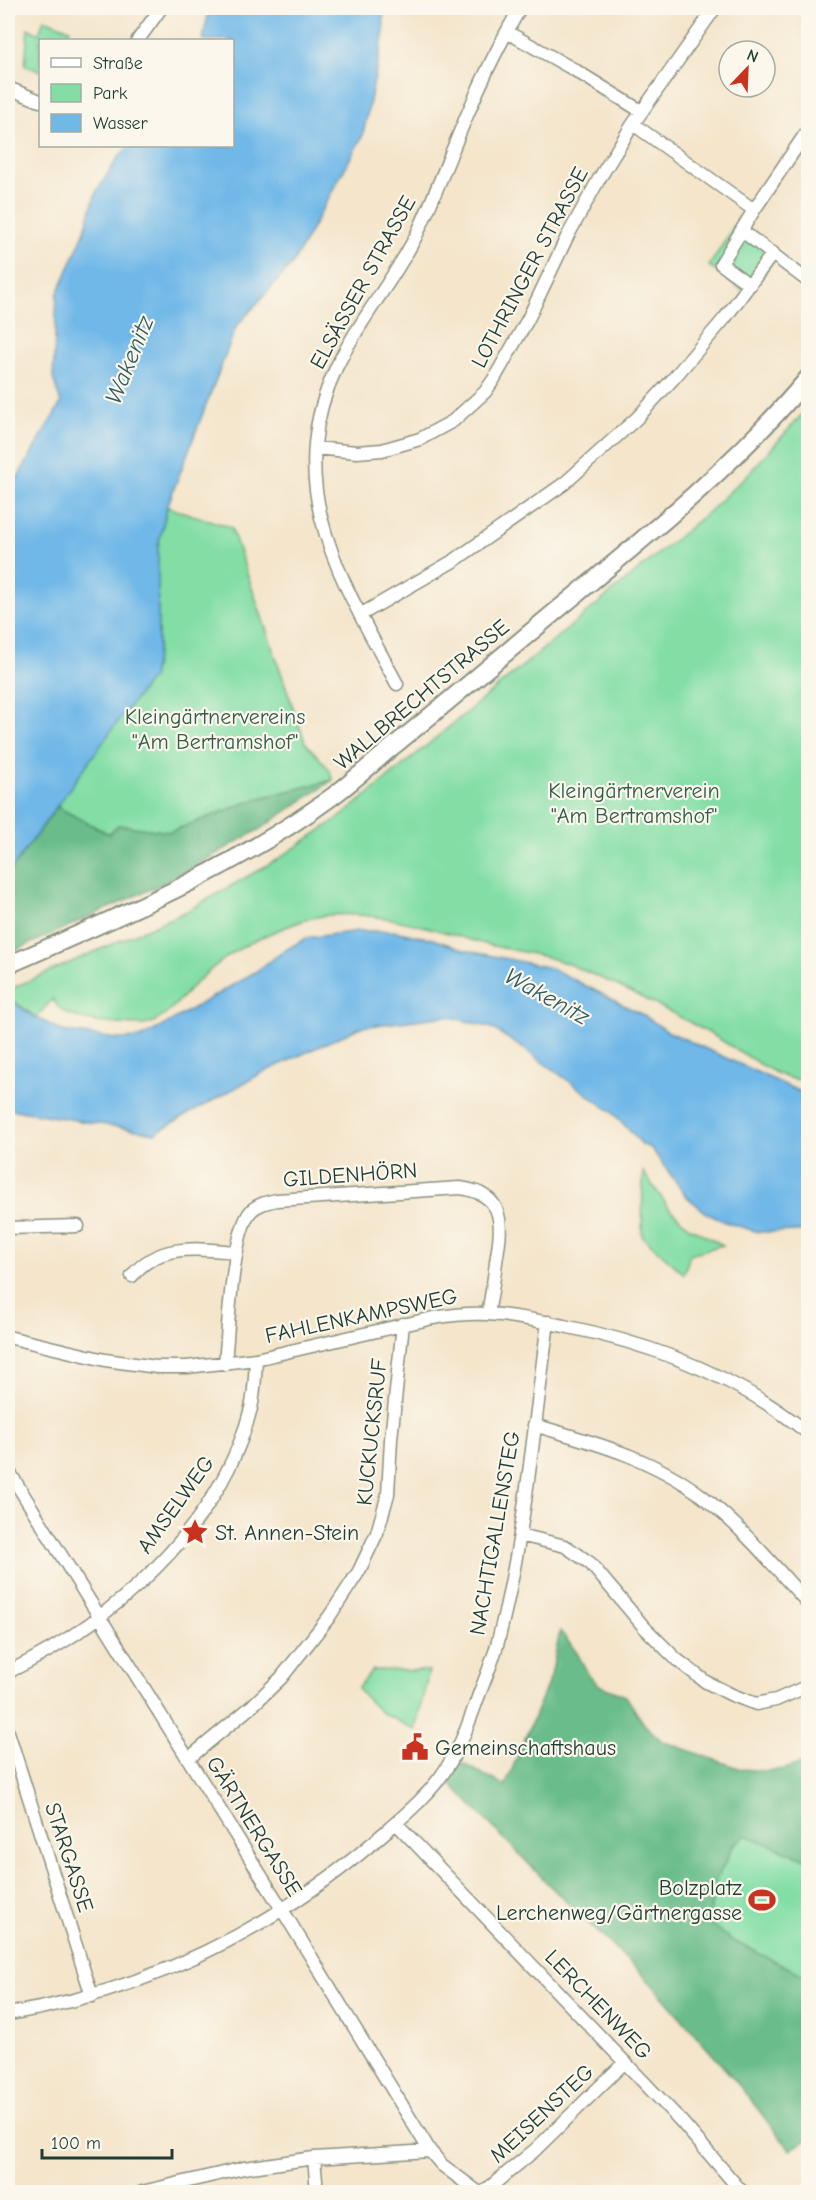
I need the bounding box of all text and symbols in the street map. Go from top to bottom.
legend [39,39,234,147]
north arrow [717,39,777,99]
text: N [744,46,761,66]
text: Straße [93,53,143,74]
text: Park [93,83,128,104]
text: Wasser [93,113,149,134]
street label: LOTHRINGER STRASSE [466,163,594,372]
street label: ELSÄSSER STRASSE [304,191,421,374]
water label: Wakenitz [99,311,160,408]
street label: WALLBRECHTSTRASSE [329,614,514,776]
park label: Kleingärtnervereins "Am Bertramshof" [125,704,305,755]
park label: Kleingärtnerverein "Am Bertramshof" [548,778,720,829]
water label: Wakenitz [500,961,595,1031]
street label: GILDENHÖRN [282,1157,418,1193]
street label: FAHLENKAMPSWEG [263,1283,460,1349]
street label: KUCKUCKSRUF [351,1357,393,1507]
street label: NACHTIGALLENSTEG [464,1429,526,1637]
street label: AMSELWEG [132,1451,220,1558]
place icon: St. Annen-Stein [180,1517,210,1547]
place label: St. Annen-Stein [215,1520,359,1546]
public building icon: Gemeinschaftshaus [400,1732,430,1762]
place label: Gemeinschaftshaus [435,1735,616,1761]
street label: GÄRTNERGASSE [201,1752,308,1901]
street label: STARGASSE [39,1799,99,1915]
place label: Bolzplatz Lerchenweg/Gärtnergasse [496,1875,742,1926]
sports icon: Bolzplatz Lerchenweg/Gärtnergasse [747,1885,777,1915]
street label: LERCHENWEG [539,1944,657,2065]
street label: MEISENSTEG [484,2059,599,2168]
scale bar [42,2122,172,2160]
text: 100 m [51,2133,101,2154]

